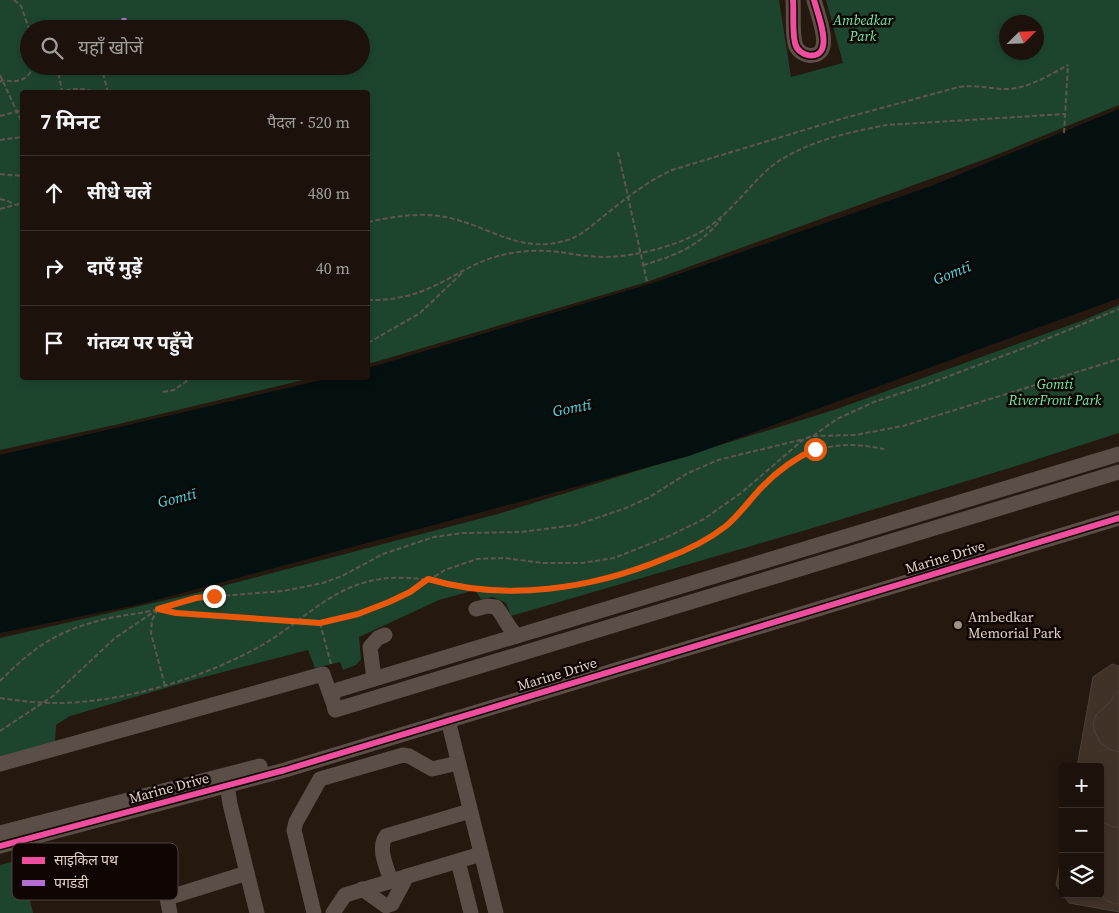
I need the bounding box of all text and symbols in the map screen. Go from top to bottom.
park label: Ambedkar Park [832,10,893,46]
north arrow [999,15,1044,60]
search box [20,20,370,75]
icon: search [38,34,66,62]
text: यहाँ खोजें [78,34,143,60]
text: 7 मिनट [40,107,100,136]
text: पैदल · 520 m [267,111,350,133]
icon: ahead [40,179,68,207]
text: सीधे चलें [87,179,151,205]
text: 480 m [308,182,350,204]
icon: right [40,254,68,282]
text: दाएँ मुड़ें [87,254,142,280]
water label: Gomtī [930,255,975,290]
text: 40 m [316,257,350,279]
icon: arrive [40,329,68,357]
text: गंतव्य पर पहुँचे [87,329,193,355]
park label: Gomti RiverFront Park [1008,374,1102,410]
water label: Gomtī [551,393,594,422]
route start [804,438,827,461]
water label: Gomtī [155,482,200,512]
street label: Marine Drive [903,535,987,579]
route end [203,585,226,608]
place label: Ambedkar Memorial Park [968,607,1062,643]
marker: Ambedkar Memorial Park [952,619,964,631]
street label: Marine Drive [515,652,599,696]
map controls [1059,763,1104,898]
button: + [1059,763,1104,808]
street label: Marine Drive [127,768,211,808]
button: − [1059,808,1104,853]
legend [12,843,178,900]
text: साइकिल पथ [54,850,119,870]
button: layers [1059,853,1104,898]
text: पगडंडी [54,873,89,893]

